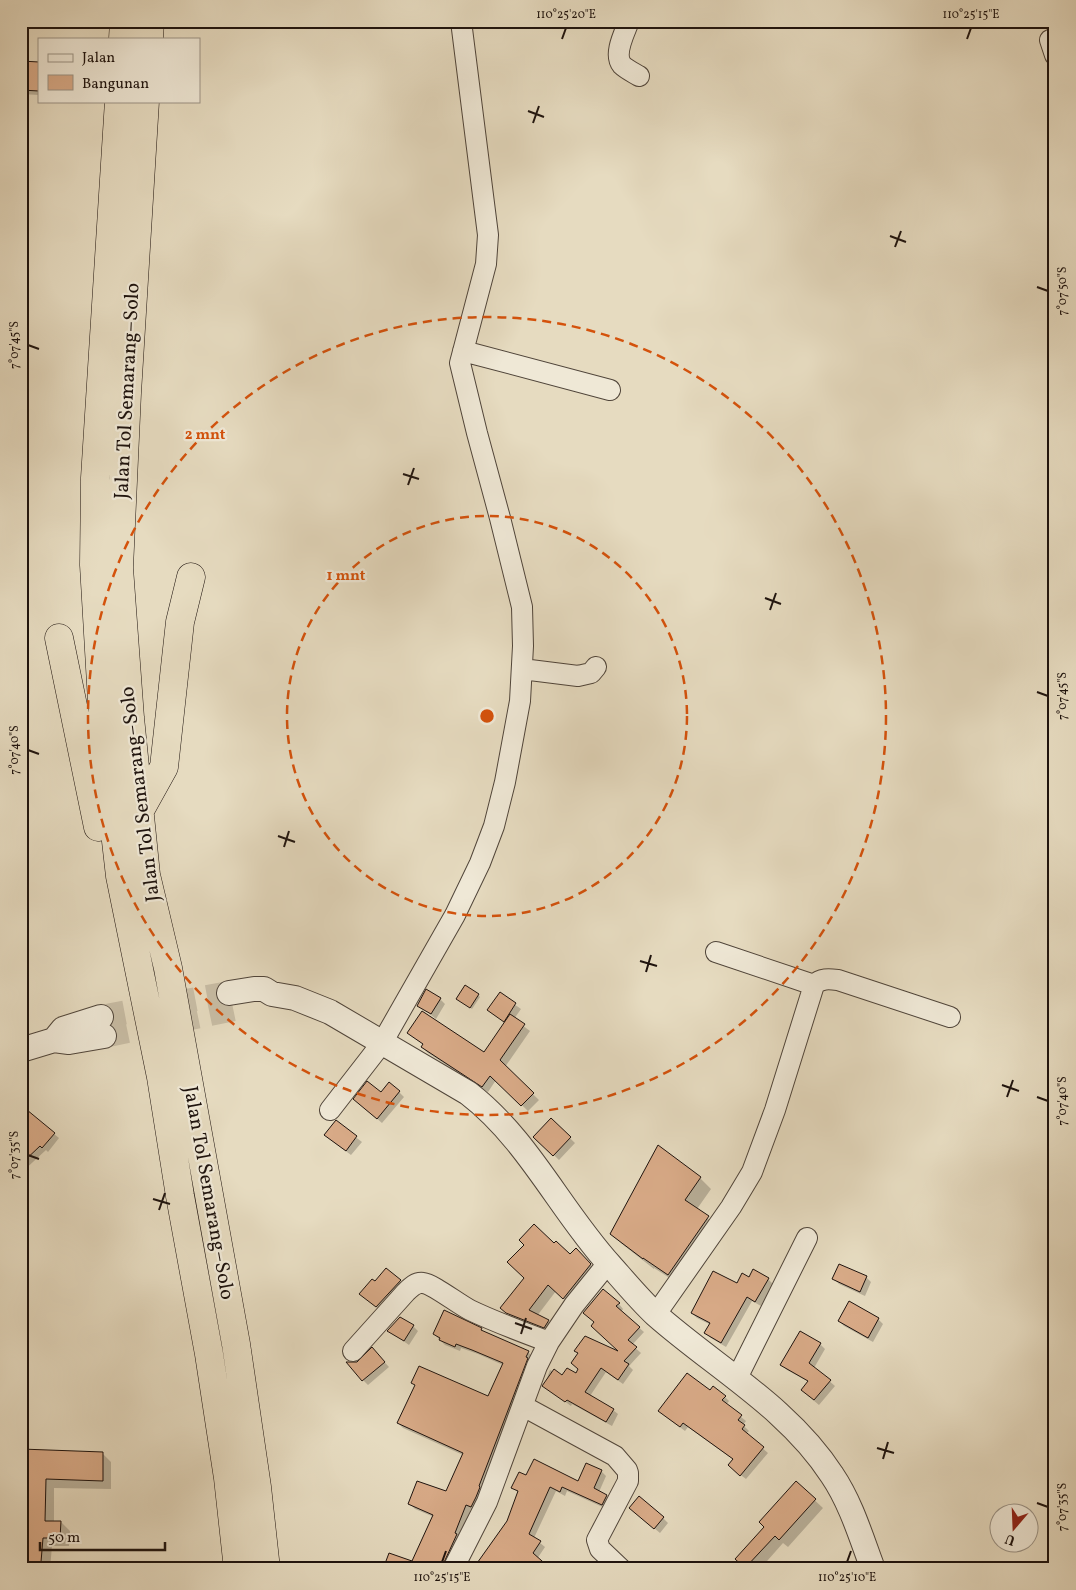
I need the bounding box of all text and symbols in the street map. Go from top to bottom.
text: 110°25'20"E [536,7,596,23]
text: 110°25'15"E [942,7,1000,23]
legend [38,38,200,102]
text: Jalan [82,48,115,69]
text: Bangunan [82,74,149,95]
text: 7°07'50"S [1055,267,1071,315]
street label: Jalan Tol Semarang–Solo [108,282,148,500]
text: 7°07'45"S [7,321,23,369]
text: 2 mnt [185,425,226,446]
text: 1 mnt [327,566,366,587]
text: 7°07'45"S [1055,672,1071,720]
street label: Jalan Tol Semarang–Solo [114,685,168,903]
centre of rings [478,707,496,725]
text: 7°07'40"S [7,725,23,775]
text: 7°07'40"S [1055,1076,1071,1126]
street label: Jalan Tol Semarang–Solo [175,1084,241,1302]
text: 7°07'35"S [7,1131,23,1179]
text: 7°07'35"S [1055,1483,1071,1531]
north arrow [988,1502,1038,1552]
scale bar [40,1520,165,1552]
text: 50 m [48,1528,80,1549]
text: U [1002,1528,1018,1549]
text: 110°25'15"E [413,1570,471,1586]
text: 110°25'10"E [818,1570,876,1586]

